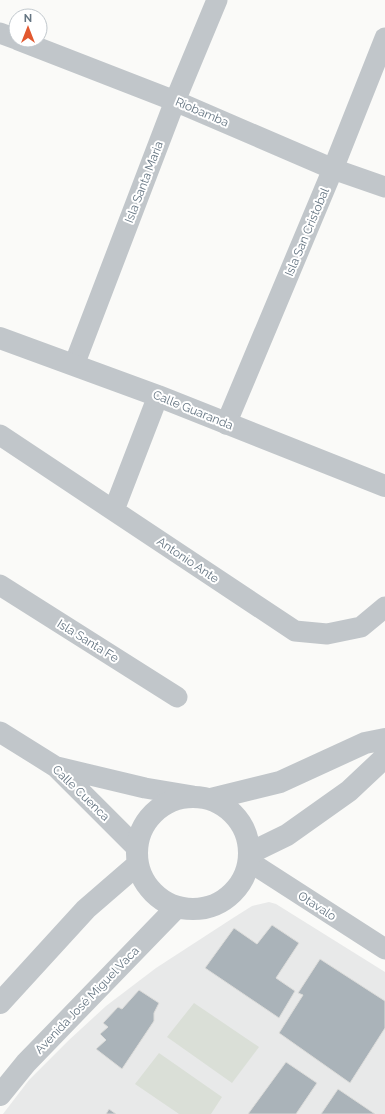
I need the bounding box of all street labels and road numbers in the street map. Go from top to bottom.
street label: Riobamba [173,95,231,129]
street label: Isla Santa Maria [122,139,166,225]
street label: Isla San Cristobal [282,185,332,278]
street label: Calle Guaranda [151,388,235,432]
street label: Antonio Ante [154,534,222,586]
street label: Isla Santa Fe [55,617,121,665]
street label: Calle Cuenca [50,762,112,824]
street label: Otavalo [295,889,339,923]
street label: Avenida José Miguel Vaca [32,944,142,1056]

